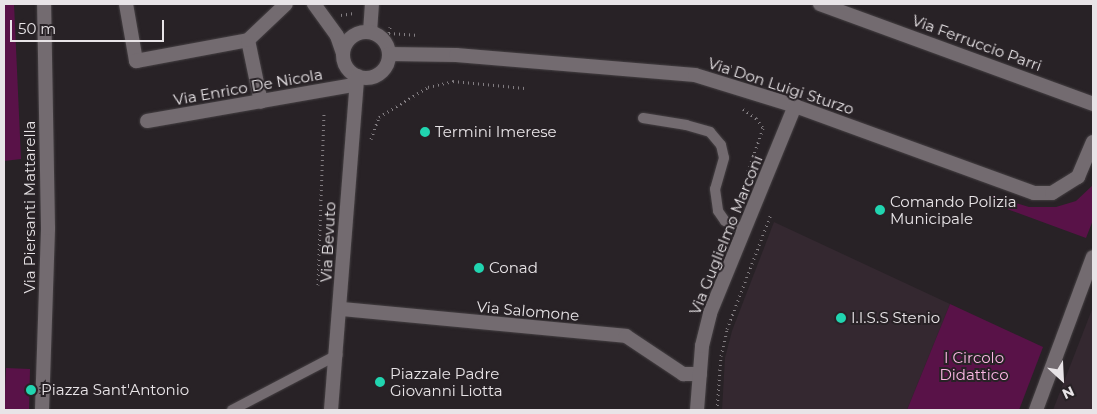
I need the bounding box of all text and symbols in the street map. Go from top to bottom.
scale bar [12,10,166,42]
street label: Via Ferruccio Parri [910,11,1044,75]
text: 50 m [18,19,56,38]
street label: Via Don Luigi Sturzo [706,54,856,118]
street label: Via Enrico De Nicola [172,65,324,109]
street label: Via Piersanti Mattarella [21,121,39,293]
place label: Termini Imerese [435,123,557,141]
marker: Termini Imerese [419,126,431,138]
street label: Via Guglielmo Marconi [686,153,766,317]
place label: Comando Polizia Municipale [890,192,1017,227]
street label: Via Bevuto [317,201,339,283]
marker: Comando Polizia Municipale [874,204,886,216]
place label: Conad [489,259,538,277]
marker: Conad [473,262,485,274]
street label: Via Salomone [476,298,580,324]
place label: I.I.S.S Stenio [851,309,940,327]
marker: I.I.S.S Stenio [835,312,847,324]
park label: I Circolo Didattico [939,348,1009,383]
north arrow [1037,354,1087,404]
place label: Piazzale Padre Giovanni Liotta [390,364,503,399]
marker: Piazzale Padre Giovanni Liotta [374,376,386,388]
place label: Piazza Sant'Antonio [41,381,189,399]
text: N [1059,382,1077,403]
marker: Piazza Sant'Antonio [25,384,37,396]

